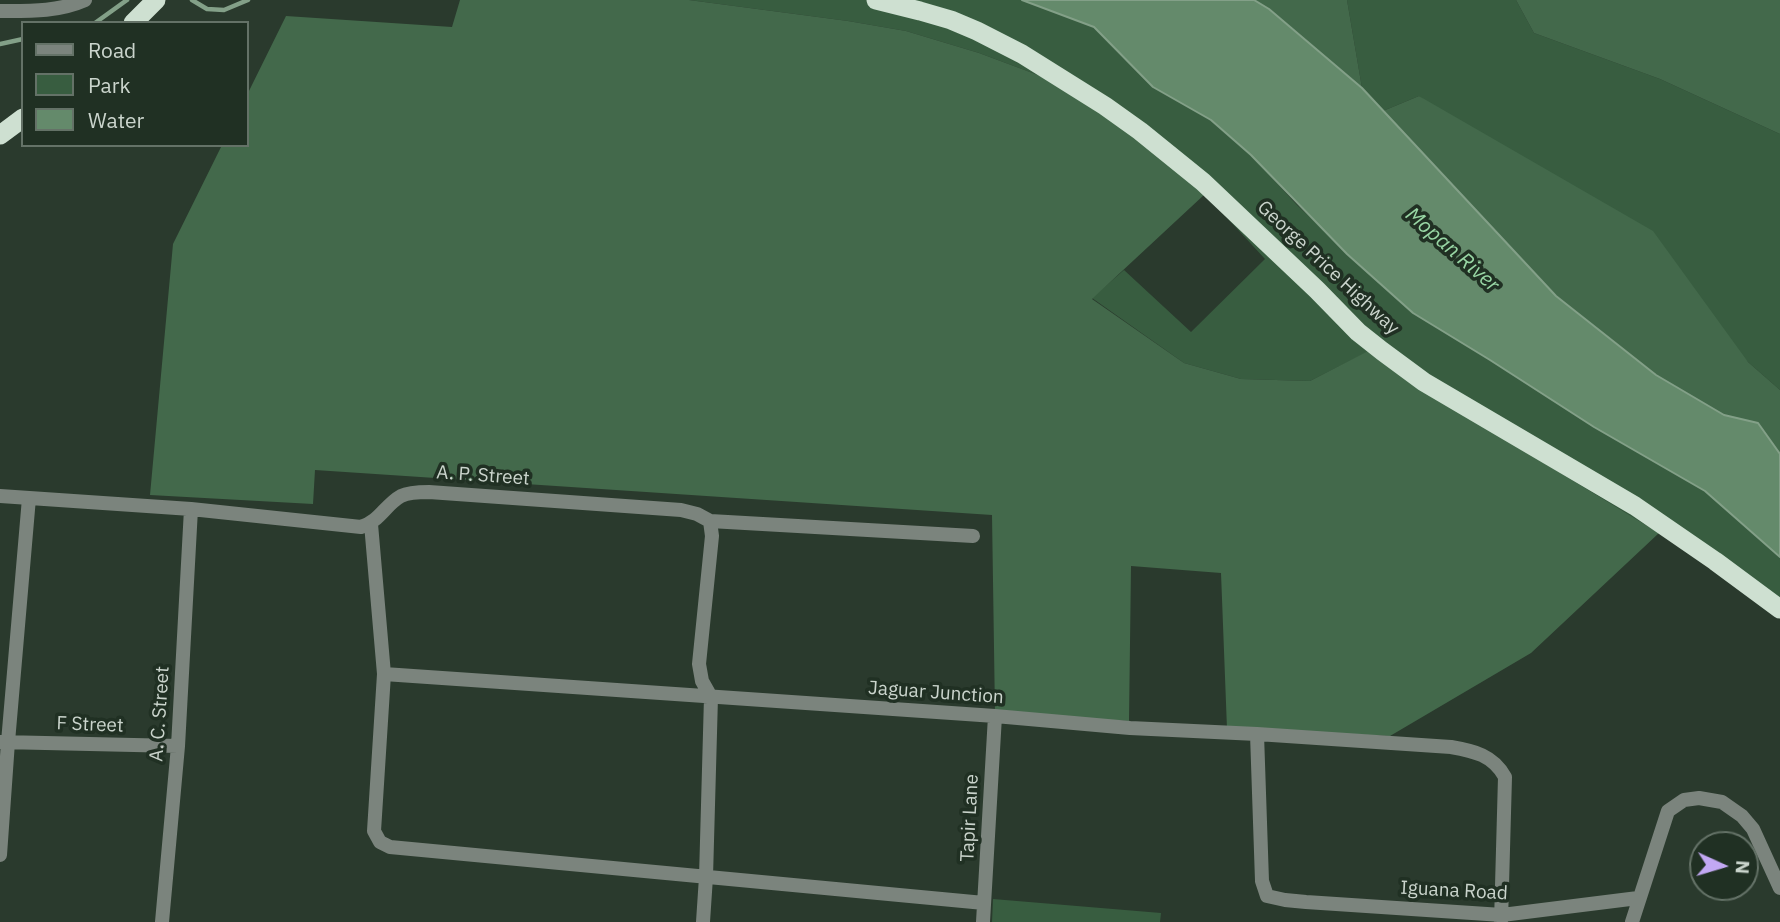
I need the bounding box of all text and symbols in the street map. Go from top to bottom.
legend [21,21,248,147]
text: Road [88,36,136,64]
text: Park [88,71,131,99]
text: Water [88,106,144,134]
street label: George Price Highway [1252,196,1404,340]
water label: Mopan River [1400,202,1504,298]
street label: A. P. Street [436,461,530,491]
street label: A. C. Street [145,665,175,763]
street label: Jaguar Junction [867,677,1005,709]
street label: F Street [56,712,124,738]
street label: Tapir Lane [956,774,984,862]
north arrow [1689,831,1759,901]
text: N [1731,860,1755,875]
street label: Iguana Road [1400,877,1508,905]

